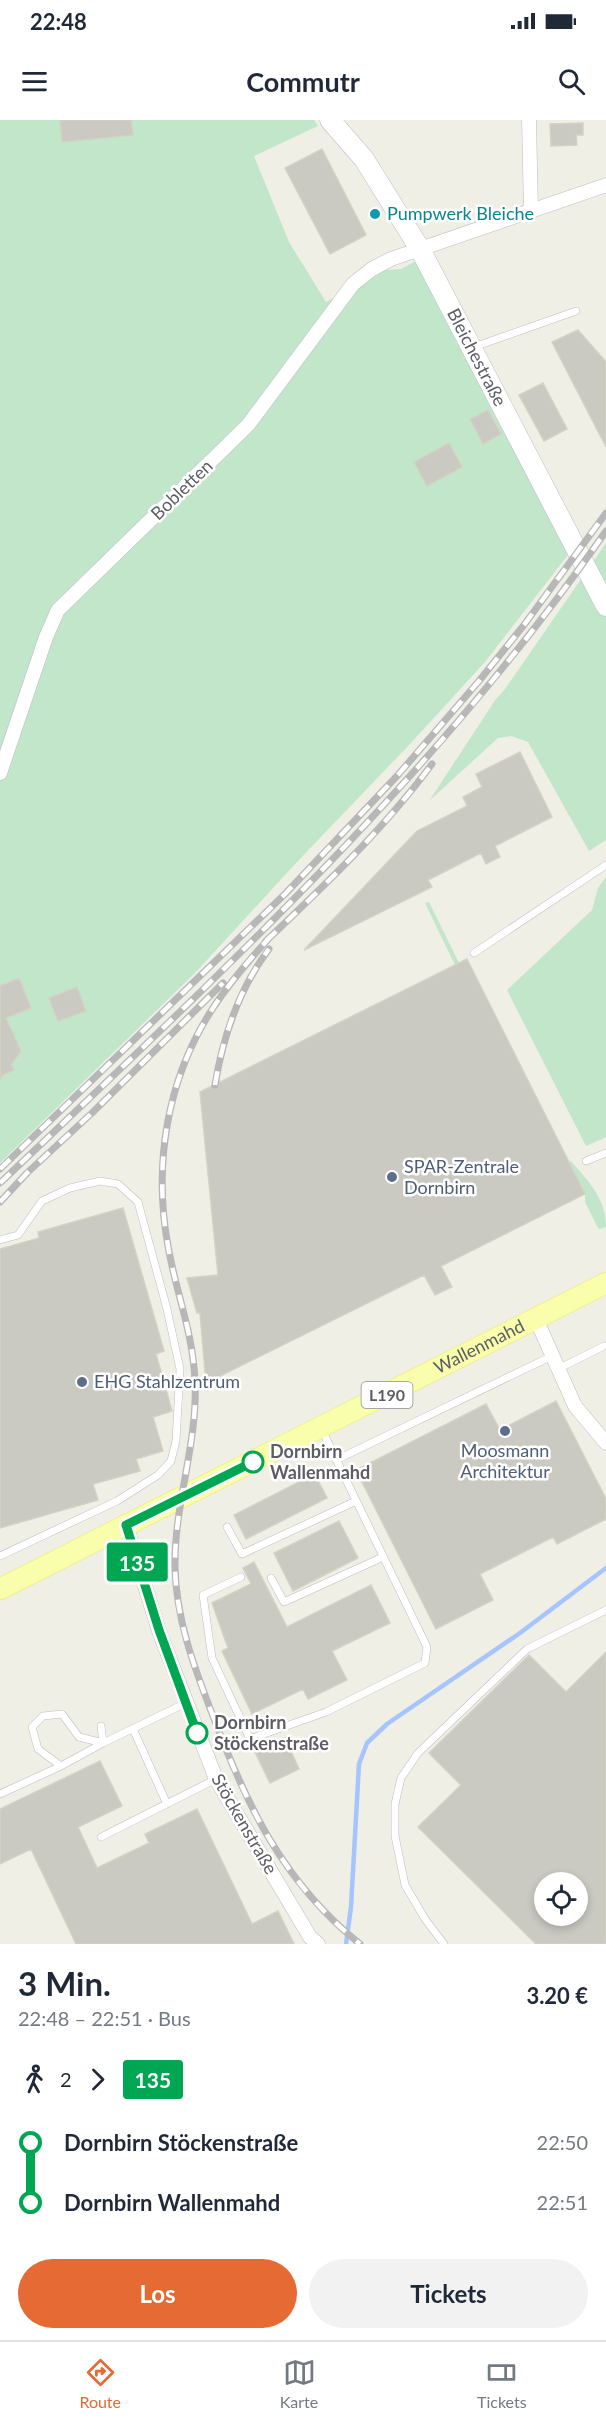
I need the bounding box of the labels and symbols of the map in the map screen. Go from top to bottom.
place label: Pumpwerk Bleiche [387,202,534,224]
marker: Pumpwerk Bleiche [368,207,382,221]
street label: Bleichestraße [443,304,512,410]
street label: Bobletten [146,455,217,524]
place label: SPAR-Zentrale Dornbirn [404,1155,519,1198]
marker: SPAR-Zentrale Dornbirn [385,1170,399,1184]
street label: Wallenmahd [430,1314,528,1378]
place label: EHG Stahlzentrum [94,1370,240,1392]
marker: EHG Stahlzentrum [75,1375,89,1389]
road number: L190 [362,1382,412,1408]
marker: Moosmann Architektur [498,1424,512,1438]
place label: Moosmann Architektur [460,1439,550,1482]
place label: Dornbirn Wallenmahd [270,1440,370,1483]
marker: Dornbirn Wallenmahd [242,1451,264,1473]
line badge: 135 [102,1542,172,1582]
place label: Dornbirn Stöckenstraße [214,1711,329,1754]
marker: Dornbirn Stöckenstraße [186,1722,208,1744]
street label: Stöckenstraße [207,1769,282,1878]

